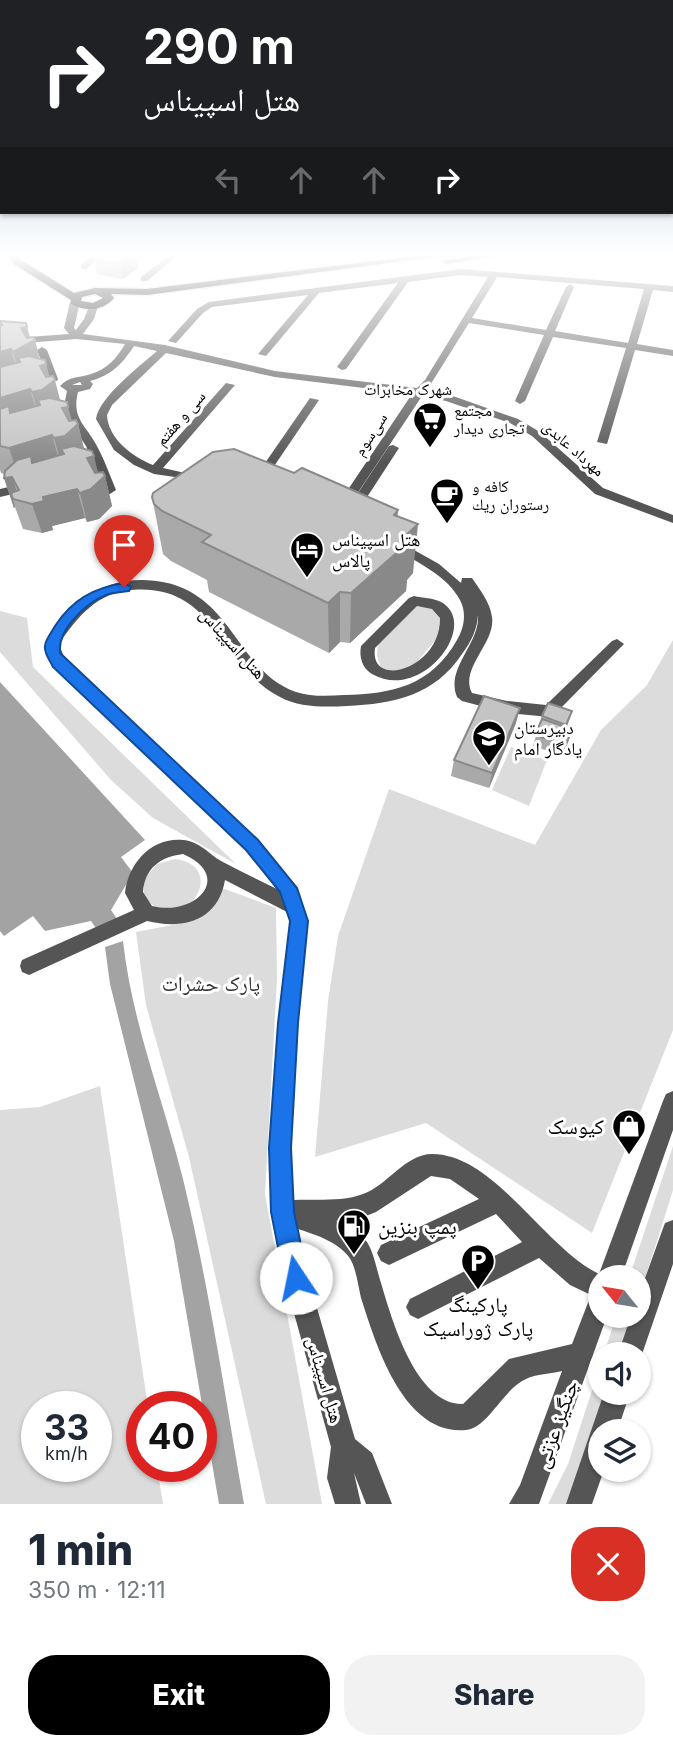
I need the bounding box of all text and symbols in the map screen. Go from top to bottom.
text: 290 m [143,17,295,76]
icon: right [28,28,119,119]
text: هتل اسپیناس [143,80,300,119]
icon: left [209,161,247,199]
icon: ahead [282,161,320,199]
icon: ahead [355,161,393,199]
icon: right [428,161,466,199]
district label: شهرک مخابرات [364,379,452,399]
street label: سی و هفتم [151,386,210,450]
supermarket icon: مجتمع تجاری دیدار [411,400,449,449]
place label: مجتمع تجاری دیدار [453,400,525,439]
street label: سی‌سوم [349,409,392,460]
street label: مهرداد عابدی [538,416,609,481]
cafe icon: كافه و رستوران ريك [428,476,466,525]
place label: كافه و رستوران ريك [472,476,549,515]
pin [94,515,154,587]
icon: arrive [105,526,143,564]
place label: هتل اسپیناس پالاس [332,529,420,572]
hotel icon: هتل اسپیناس پالاس [288,530,326,579]
street label: هتل اسپیناس [195,603,270,684]
place label: دبیرستان یادگار امام [514,717,582,761]
school or university icon: دبیرستان یادگار امام [470,718,508,767]
park label: پارک حشرات [162,971,260,996]
shop icon: کیوسک [610,1107,648,1156]
place label: کیوسک [548,1114,604,1139]
fuel station icon: پمپ بنزین [335,1207,373,1256]
place label: پمپ بنزین [378,1214,457,1240]
position arrow [259,1241,333,1315]
parking icon: پارکینگ پارک ژوراسیک [459,1242,497,1291]
north arrow [588,1265,651,1328]
map controls [588,1265,651,1482]
place label: پارکینگ پارک ژوراسیک [423,1292,533,1341]
street label: هتل اسپیناس [302,1335,347,1426]
button: sound [588,1342,651,1405]
street label: چنگیز عزتی [529,1377,584,1472]
speed limit sign: 40 [126,1391,217,1482]
text: 33 [44,1406,89,1448]
button: layers [588,1419,651,1482]
text: km/h [45,1443,88,1464]
text: 1 min [28,1524,133,1575]
button: close [571,1527,645,1601]
text: 350 m · 12:11 [28,1576,166,1604]
button: Exit [28,1655,330,1735]
button: Share [344,1655,645,1735]

